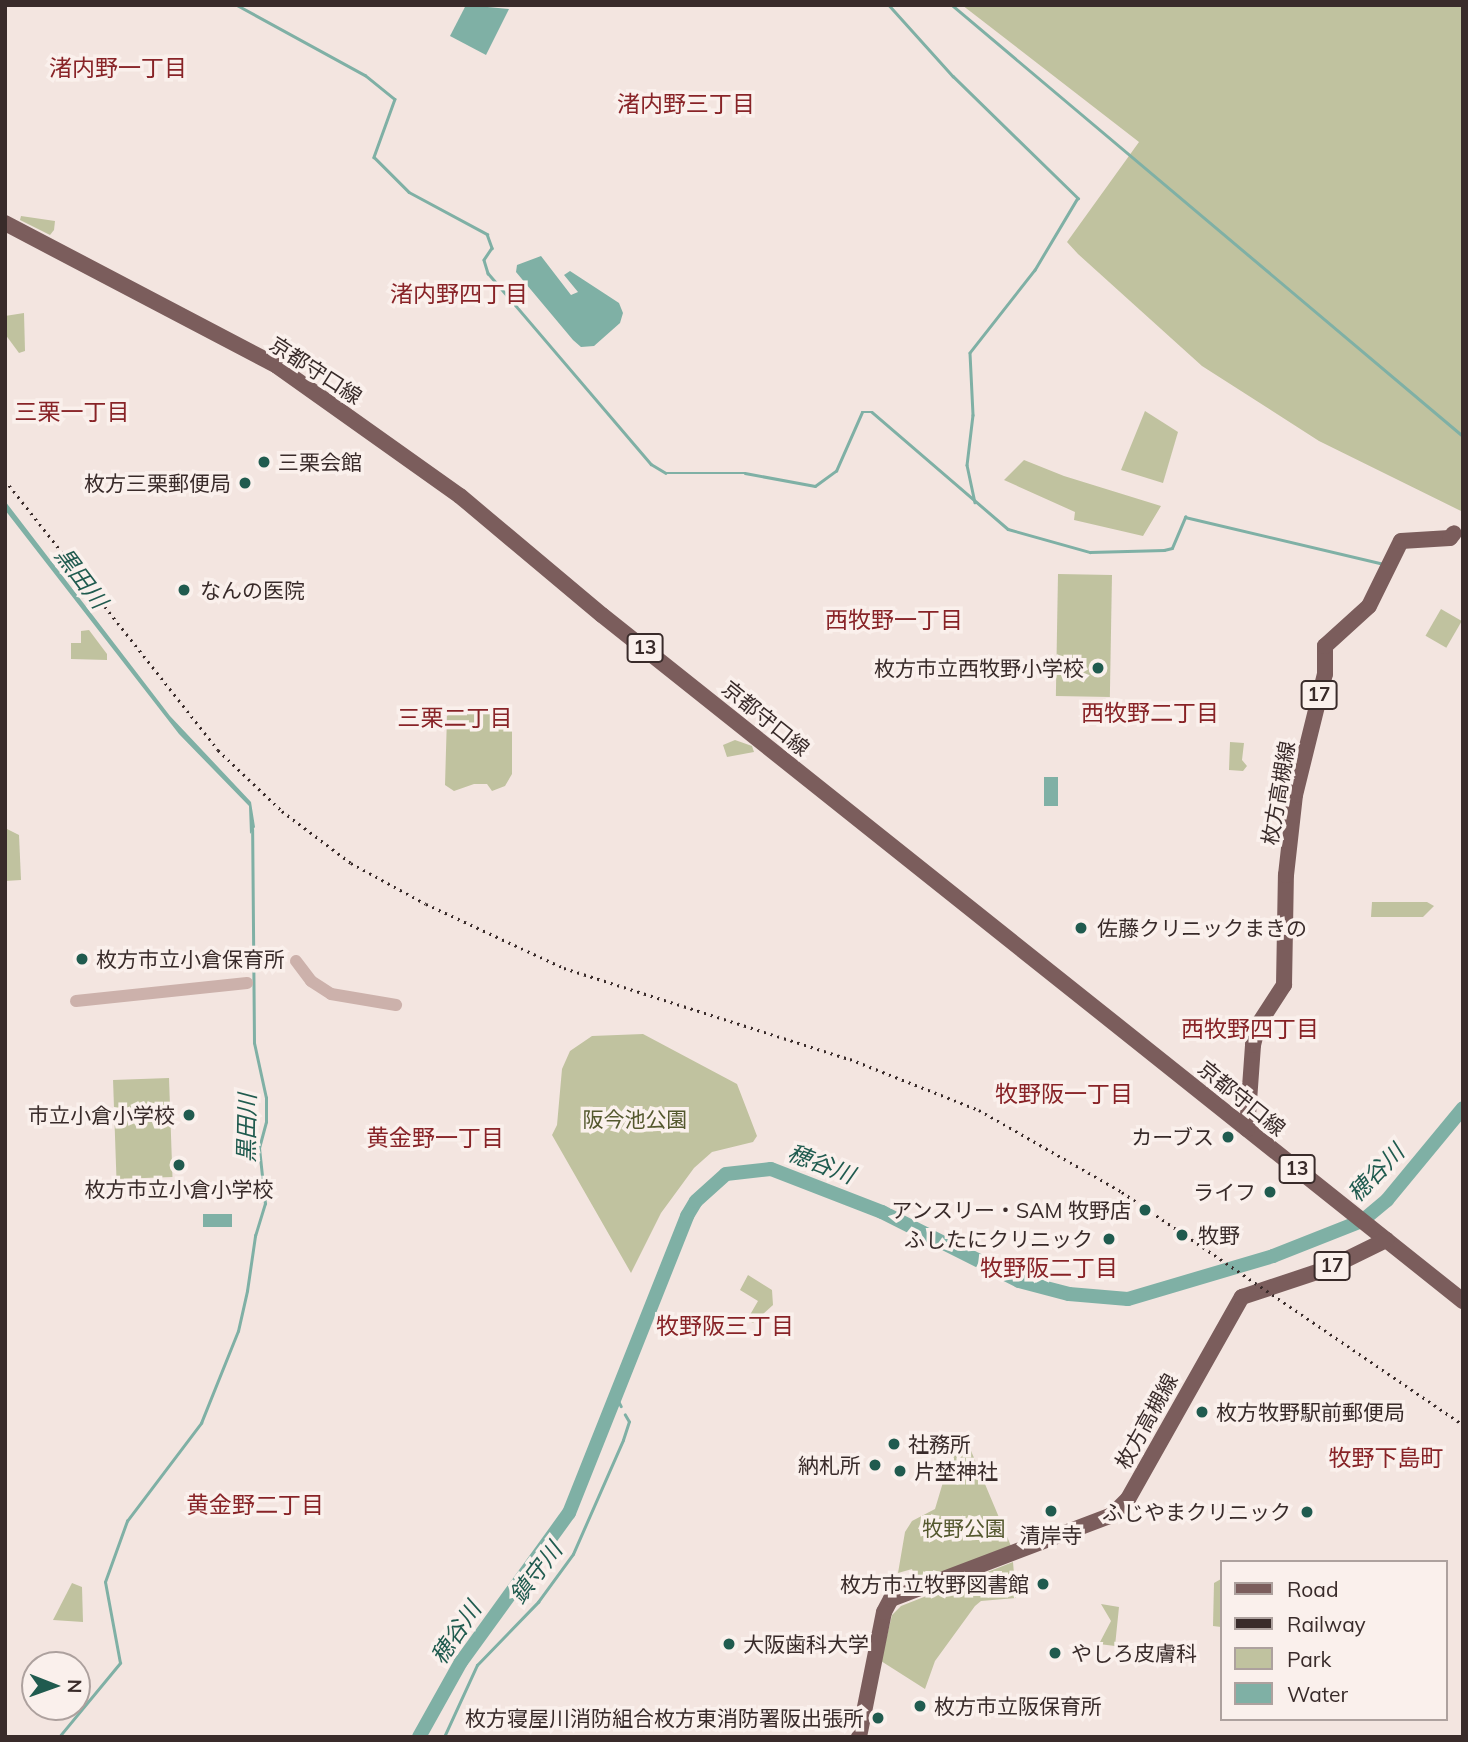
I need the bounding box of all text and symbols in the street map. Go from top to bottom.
district label: 渚内野一丁目 [49,54,187,82]
district label: 渚内野三丁目 [617,90,755,118]
district label: 渚内野四丁目 [390,280,528,308]
street label: 京都守口線 [265,331,367,409]
district label: 三栗一丁目 [15,398,129,426]
place label: 三栗会館 [278,449,362,475]
marker: 三栗会館 [256,454,272,470]
place label: 枚方三栗郵便局 [84,470,231,496]
marker: 枚方三栗郵便局 [237,475,253,491]
water label: 黒田川 [49,542,113,614]
place label: なんの医院 [200,577,305,603]
marker: なんの医院 [174,580,194,600]
district label: 西牧野一丁目 [825,606,963,634]
road number: 13 [626,632,664,664]
place label: 枚方市立西牧野小学校 [874,655,1084,681]
marker: 枚方市立西牧野小学校 [1090,660,1106,676]
street label: 京都守口線 [717,675,815,761]
road number: 17 [1300,680,1338,710]
district label: 西牧野二丁目 [1081,699,1219,727]
district label: 三栗二丁目 [398,704,512,732]
street label: 枚方高槻線 [1256,739,1300,847]
place label: 佐藤クリニックまきの [1097,915,1307,941]
marker: 佐藤クリニックまきの [1071,918,1091,938]
place label: 枚方市立小倉保育所 [96,946,285,972]
marker: 枚方市立小倉保育所 [74,951,90,967]
district label: 西牧野四丁目 [1181,1015,1319,1043]
street label: 京都守口線 [1193,1055,1291,1141]
district label: 牧野阪一丁目 [995,1080,1133,1108]
water label: 黒田川 [233,1093,261,1163]
place label: 市立小倉小学校 [28,1102,175,1128]
park label: 阪今池公園 [583,1106,687,1132]
marker: 市立小倉小学校 [181,1107,197,1123]
district label: 黄金野一丁目 [366,1124,504,1152]
place label: カーブス [1130,1124,1214,1150]
marker: カーブス [1220,1129,1236,1145]
water label: 穂谷川 [784,1139,858,1189]
water label: 穂谷川 [1342,1139,1410,1207]
road number: 13 [1278,1154,1316,1184]
marker: 枚方市立小倉小学校 [171,1157,187,1173]
place label: 枚方市立小倉小学校 [85,1176,273,1202]
place label: ライフ [1193,1179,1256,1205]
marker: ライフ [1262,1184,1278,1200]
place label: アンスリー・SAM 牧野店 [890,1197,1131,1223]
marker: アンスリー・SAM 牧野店 [1137,1202,1153,1218]
place label: 牧野 [1198,1222,1240,1248]
marker: 牧野 [1172,1225,1192,1245]
place label: ふしたにクリニック [904,1226,1093,1252]
marker: ふしたにクリニック [1099,1229,1119,1249]
road number: 17 [1313,1250,1351,1282]
district label: 牧野阪二丁目 [980,1254,1118,1282]
district label: 牧野阪三丁目 [656,1312,794,1340]
street label: 枚方高槻線 [1110,1369,1182,1473]
place label: 枚方牧野駅前郵便局 [1216,1399,1405,1425]
marker: 枚方牧野駅前郵便局 [1194,1404,1210,1420]
place label: 社務所 [908,1431,971,1457]
marker: 社務所 [886,1436,902,1452]
district label: 牧野下島町 [1329,1444,1443,1472]
place label: 納札所 [798,1452,861,1478]
marker: 納札所 [867,1457,883,1473]
place label: 片埜神社 [914,1458,998,1484]
marker: 片埜神社 [892,1463,908,1479]
district label: 黄金野二丁目 [186,1491,324,1519]
place label: ふじやまクリニック [1102,1499,1291,1525]
marker: ふじやまクリニック [1297,1502,1317,1522]
marker: 清岸寺 [1043,1503,1059,1519]
park label: 牧野公園 [922,1515,1006,1541]
place label: 清岸寺 [1020,1522,1082,1548]
water label: 鎮守川 [504,1537,568,1609]
legend [1220,1560,1447,1721]
place label: 枚方市立牧野図書館 [840,1571,1029,1597]
marker: 枚方市立牧野図書館 [1035,1576,1051,1592]
text: Road [1287,1576,1338,1602]
water label: 穂谷川 [425,1597,487,1669]
text: Railway [1287,1611,1366,1637]
place label: 大阪歯科大学 [743,1631,869,1657]
marker: 大阪歯科大学 [721,1636,737,1652]
place label: やしろ皮膚科 [1071,1640,1197,1666]
marker: やしろ皮膚科 [1045,1643,1065,1663]
text: Park [1287,1646,1331,1672]
north arrow [21,1651,91,1721]
text: N [63,1679,87,1694]
text: Water [1287,1681,1348,1707]
place label: 枚方市立阪保育所 [934,1693,1102,1719]
marker: 枚方市立阪保育所 [912,1698,928,1714]
place label: 枚方寝屋川消防組合枚方東消防署阪出張所 [465,1705,864,1731]
marker: 枚方寝屋川消防組合枚方東消防署阪出張所 [870,1710,886,1726]

